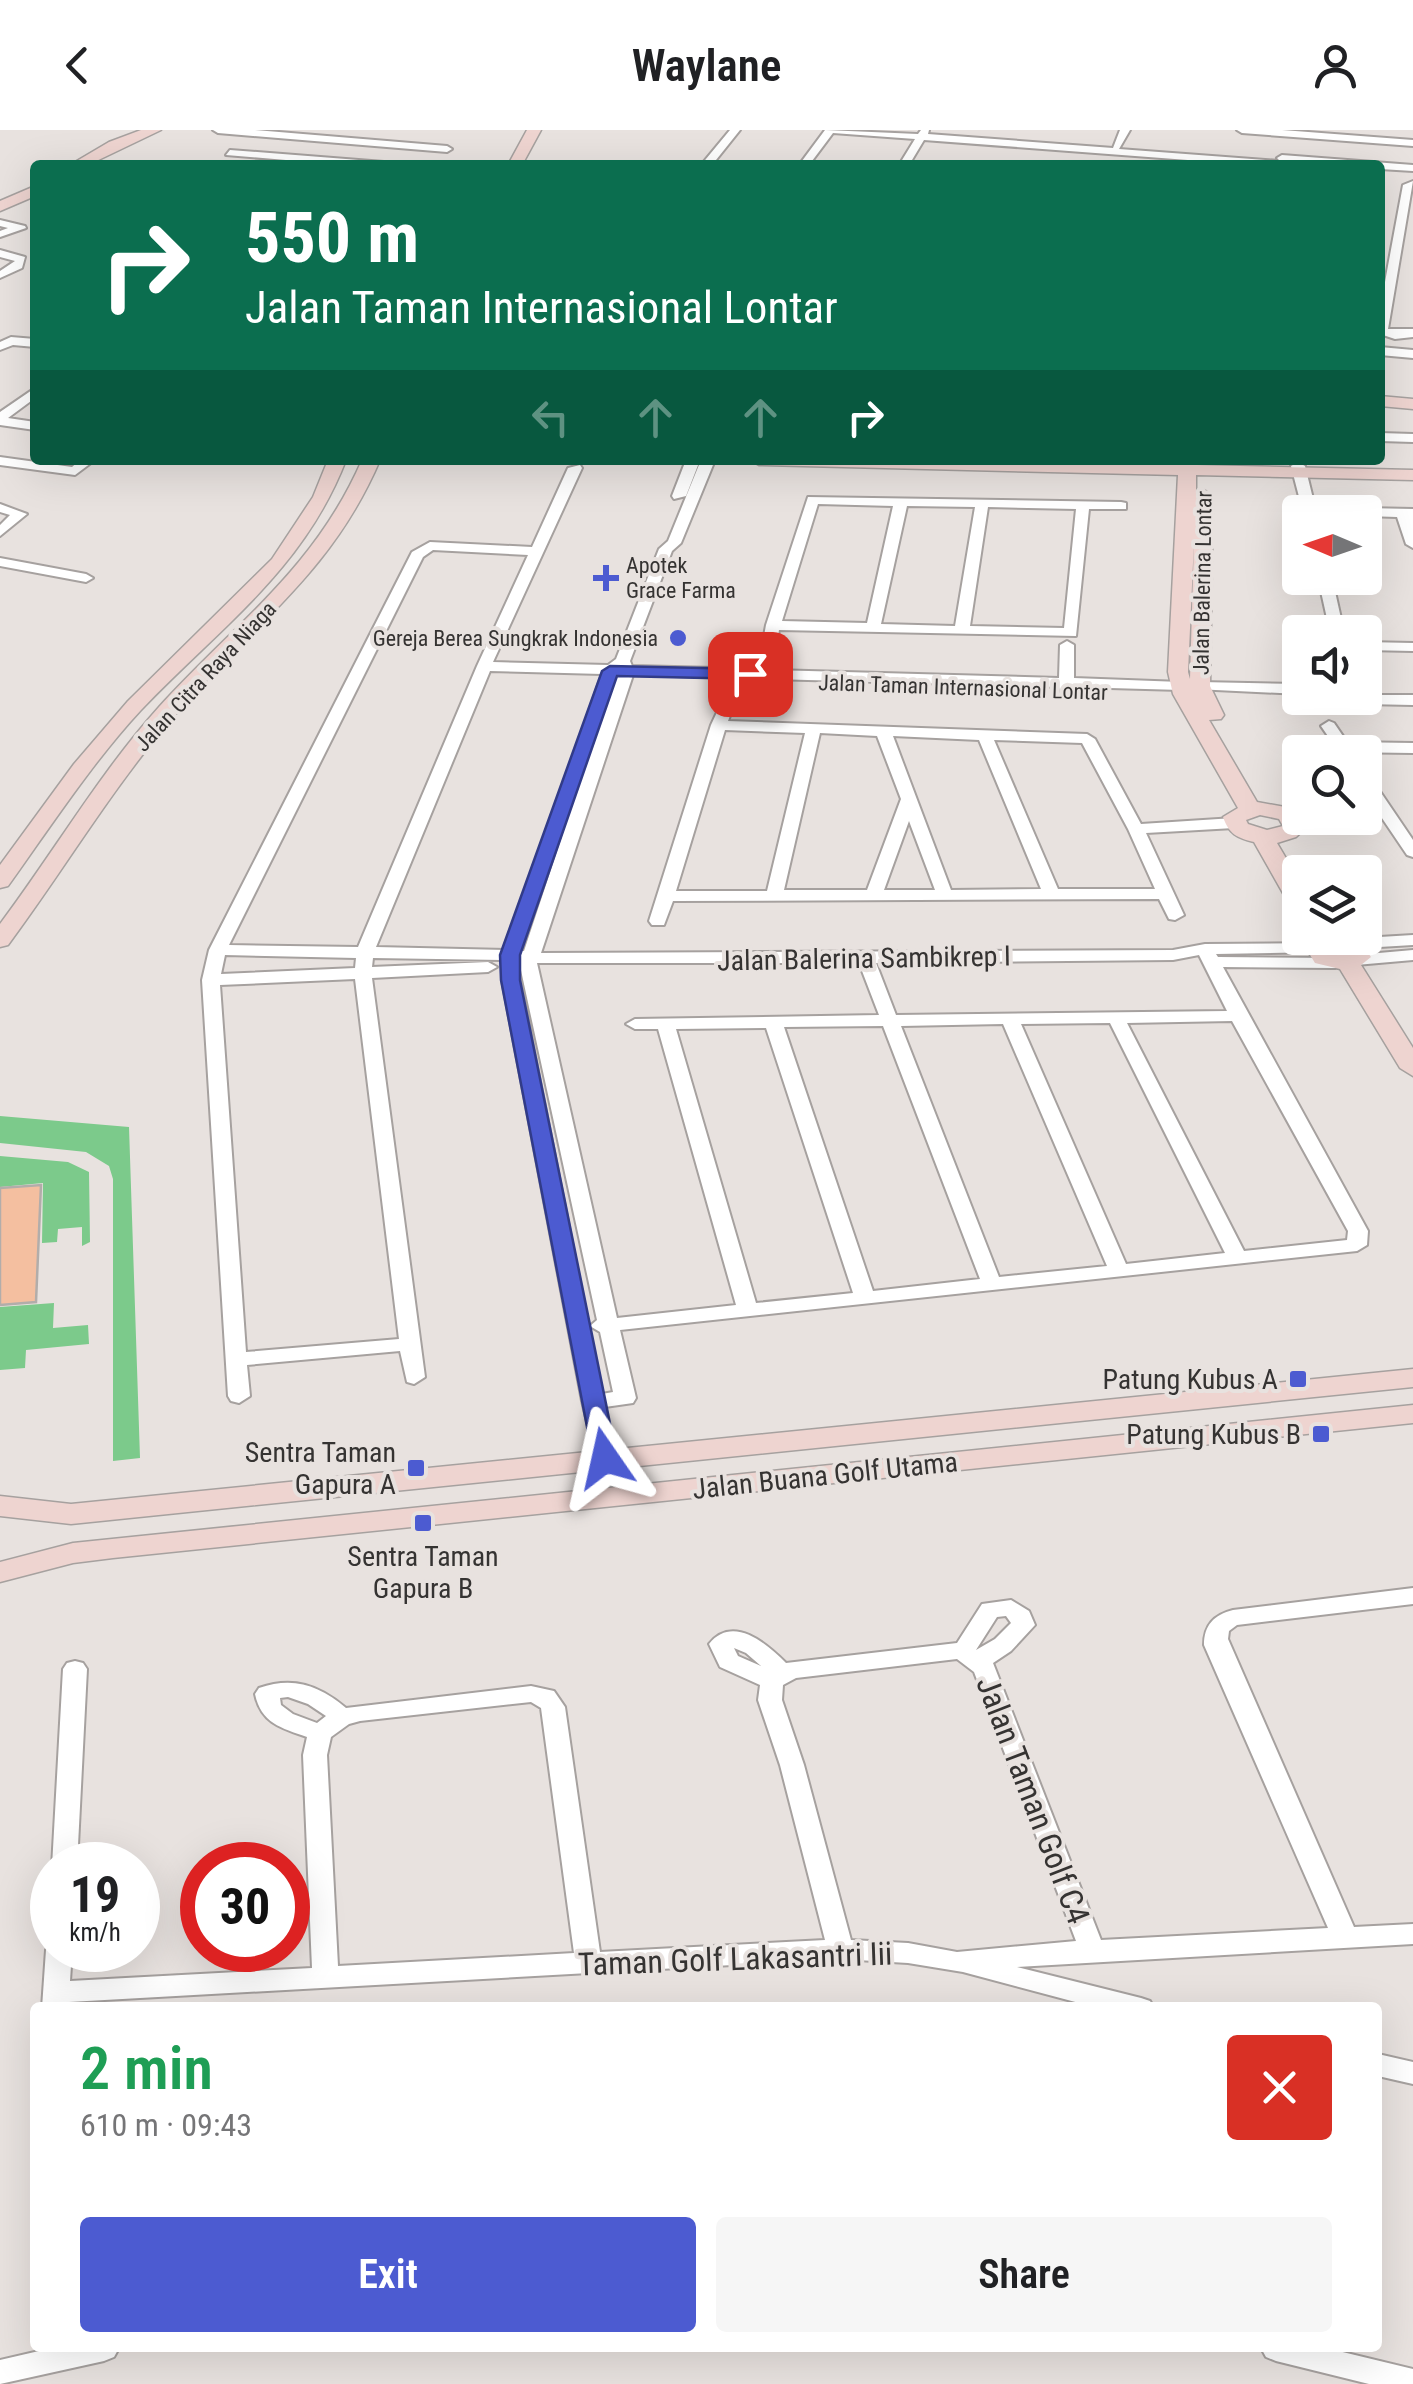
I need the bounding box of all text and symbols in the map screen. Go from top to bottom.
icon: back [50,38,105,93]
icon: person [1308,38,1363,93]
text: Waylane [632,39,781,92]
text: 550 m [245,197,419,279]
icon: right [80,200,210,330]
text: Jalan Taman Internasional Lontar [245,281,838,334]
icon: left [523,390,578,445]
icon: ahead [628,390,683,445]
icon: ahead [733,390,788,445]
icon: right [838,390,893,445]
street label: Jalan Balerina Lontar [1188,490,1217,675]
north arrow [1282,495,1382,595]
map controls [1282,495,1382,955]
place label: Apotek Grace Farma [626,553,736,603]
marker: Apotek Grace Farma [595,567,617,589]
street label: Jalan Citra Raya Niaga [130,596,281,756]
button: sound [1282,615,1382,715]
place label: Gereja Berea Sungkrak Indonesia [373,626,658,651]
marker: Gereja Berea Sungkrak Indonesia [667,627,689,649]
pin [708,632,793,717]
icon: arrive [723,647,778,702]
street label: Jalan Taman Internasional Lontar [818,670,1109,705]
button: search [1282,735,1382,835]
button: layers [1282,855,1382,955]
street label: Jalan Balerina Sambikrep I [717,939,1011,978]
place label: Patung Kubus A [1102,1363,1278,1396]
marker: Patung Kubus A [1287,1368,1309,1390]
position arrow [553,1406,657,1510]
place label: Patung Kubus B [1126,1418,1301,1451]
marker: Patung Kubus B [1310,1423,1332,1445]
place label: Sentra Taman Gapura A [245,1436,396,1501]
street label: Jalan Buana Golf Utama [691,1445,959,1506]
marker: Sentra Taman Gapura A [405,1457,427,1479]
marker: Sentra Taman Gapura B [412,1512,434,1534]
place label: Sentra Taman Gapura B [347,1540,499,1605]
street label: Jalan Taman Golf C4 [968,1671,1098,1929]
speed limit sign: 30 [180,1842,310,1972]
text: 19 [70,1866,120,1924]
text: km/h [69,1918,121,1947]
street label: Taman Golf Lakasantri Iii [577,1935,893,1983]
text: 2 min [80,2033,213,2104]
button: close [1227,2035,1332,2140]
text: 610 m · 09:43 [80,2106,252,2144]
button: Exit [80,2217,696,2332]
button: Share [716,2217,1332,2332]

